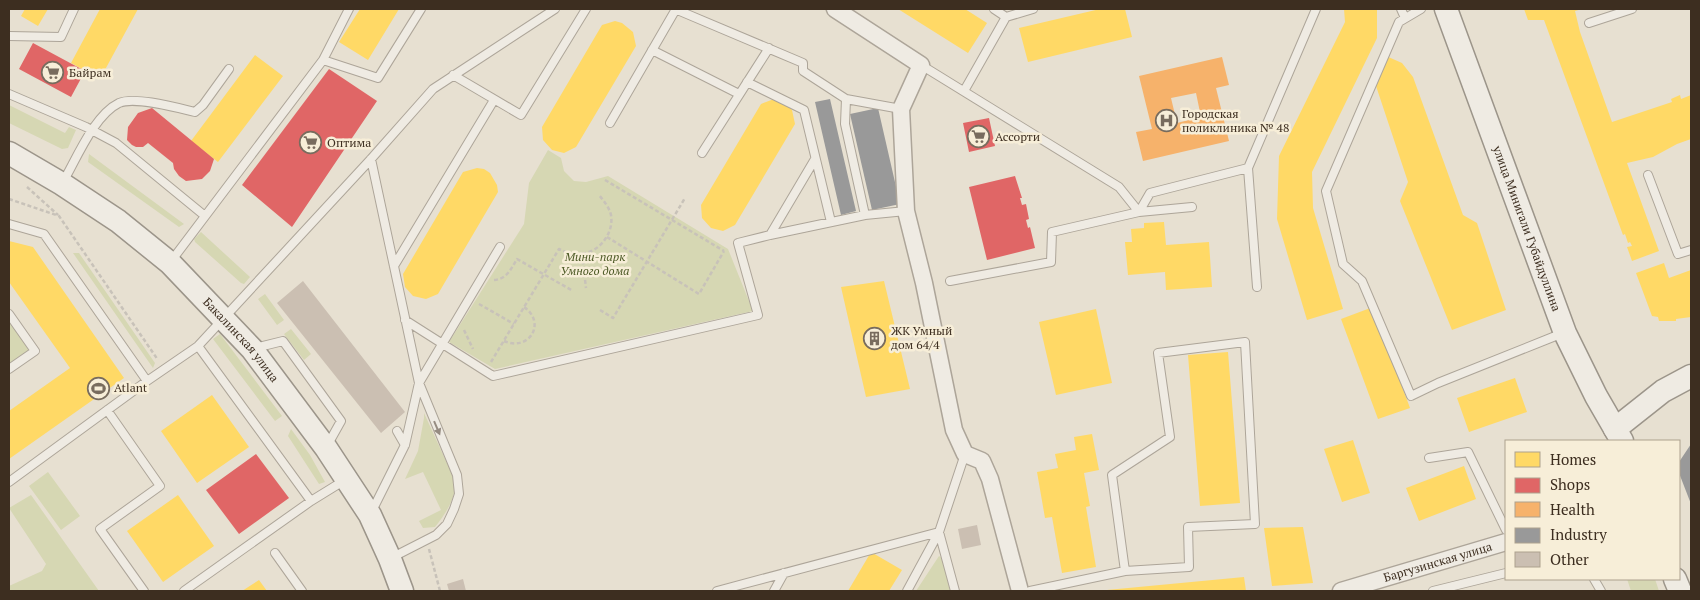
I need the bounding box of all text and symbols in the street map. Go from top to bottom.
supermarket icon: Байрам [41,61,65,85]
place label: Байрам [69,65,111,80]
place label: Городская поликлиника № 48 [1182,106,1289,135]
hospital icon: Городская поликлиника № 48 [1154,109,1178,133]
supermarket icon: Ассорти [967,125,991,149]
place label: Ассорти [995,129,1040,144]
supermarket icon: Оптима [299,131,323,155]
place label: Оптима [327,135,371,150]
street label: улица Минигали Губайдуллина [1490,143,1564,313]
park label: Мини-парк Умного дома [560,249,630,278]
street label: Бакалинская улица [200,294,282,385]
place label: ЖК Умный дом 64/4 [891,323,952,352]
building icon: ЖК Умный дом 64/4 [863,326,887,350]
sports icon: Atlant [86,376,110,400]
place label: Atlant [114,380,148,395]
one-way arrow [434,421,442,435]
legend [1505,440,1680,580]
text: Homes [1550,449,1596,469]
text: Shops [1550,474,1590,494]
text: Health [1550,499,1595,519]
text: Industry [1550,524,1607,544]
street label: Баргузинская улица [1382,539,1494,585]
text: Other [1550,549,1589,569]

